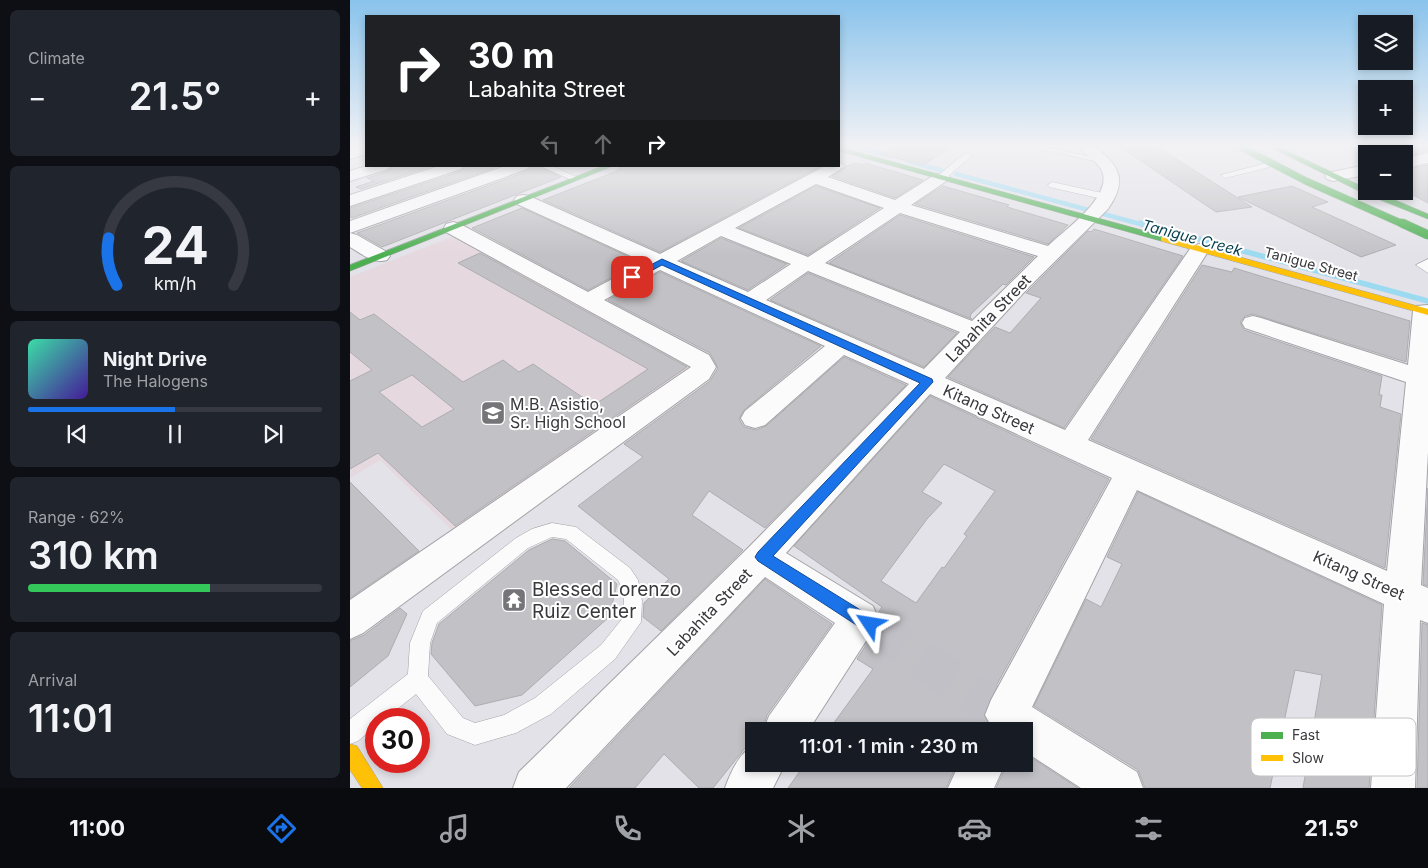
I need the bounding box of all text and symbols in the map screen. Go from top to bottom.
map controls [1358,15,1413,200]
button: layers [1358,15,1413,70]
text: 30 m [468,34,554,76]
icon: right [385,35,450,100]
text: Climate [28,48,85,68]
text: 21.5° [129,73,221,119]
text: Labahita Street [468,76,625,102]
text: − [28,80,47,114]
text: + [303,80,322,114]
button: + [1358,80,1413,135]
icon: left [536,130,564,158]
icon: ahead [589,130,617,158]
icon: right [642,130,670,158]
button: − [1358,145,1413,200]
text: 24 [141,214,209,277]
water label: Tanigue Creek [1140,215,1245,260]
street label: Tanigue Street [1263,243,1360,284]
pin [611,256,653,298]
icon: arrive [618,263,646,291]
street label: Labahita Street [941,270,1035,366]
text: km/h [154,273,196,294]
text: Night Drive [103,348,207,371]
text: The Halogens [103,371,208,391]
street label: Kitang Street [940,380,1038,438]
place label: M.B. Asistio, Sr. High School [510,394,626,432]
school or university icon: M.B. Asistio, Sr. High School [480,400,506,426]
icon: previous [63,420,91,448]
icon: pause [161,420,189,448]
icon: next [259,420,287,448]
text: Range · 62% [28,507,125,527]
text: 310 km [28,532,159,578]
street label: Kitang Street [1310,546,1408,604]
street label: Labahita Street [662,564,756,660]
place label: Blessed Lorenzo Ruiz Center [532,578,681,623]
temple icon: Blessed Lorenzo Ruiz Center [501,587,527,613]
position arrow [843,597,895,649]
text: Arrival [28,670,77,690]
text: 11:01 [28,695,113,741]
speed limit sign: 30 [365,708,430,773]
legend [1251,718,1416,776]
text: Fast [1292,726,1320,743]
text: 11:01 · 1 min · 230 m [800,735,978,758]
text: Slow [1292,749,1324,766]
icon: directions [264,811,299,846]
icon: music [437,811,472,846]
icon: phone [610,811,645,846]
icon: climate [784,811,819,846]
icon: car [957,811,992,846]
icon: filters [1131,811,1166,846]
text: 11:00 [69,815,125,841]
text: 21.5° [1304,815,1359,841]

